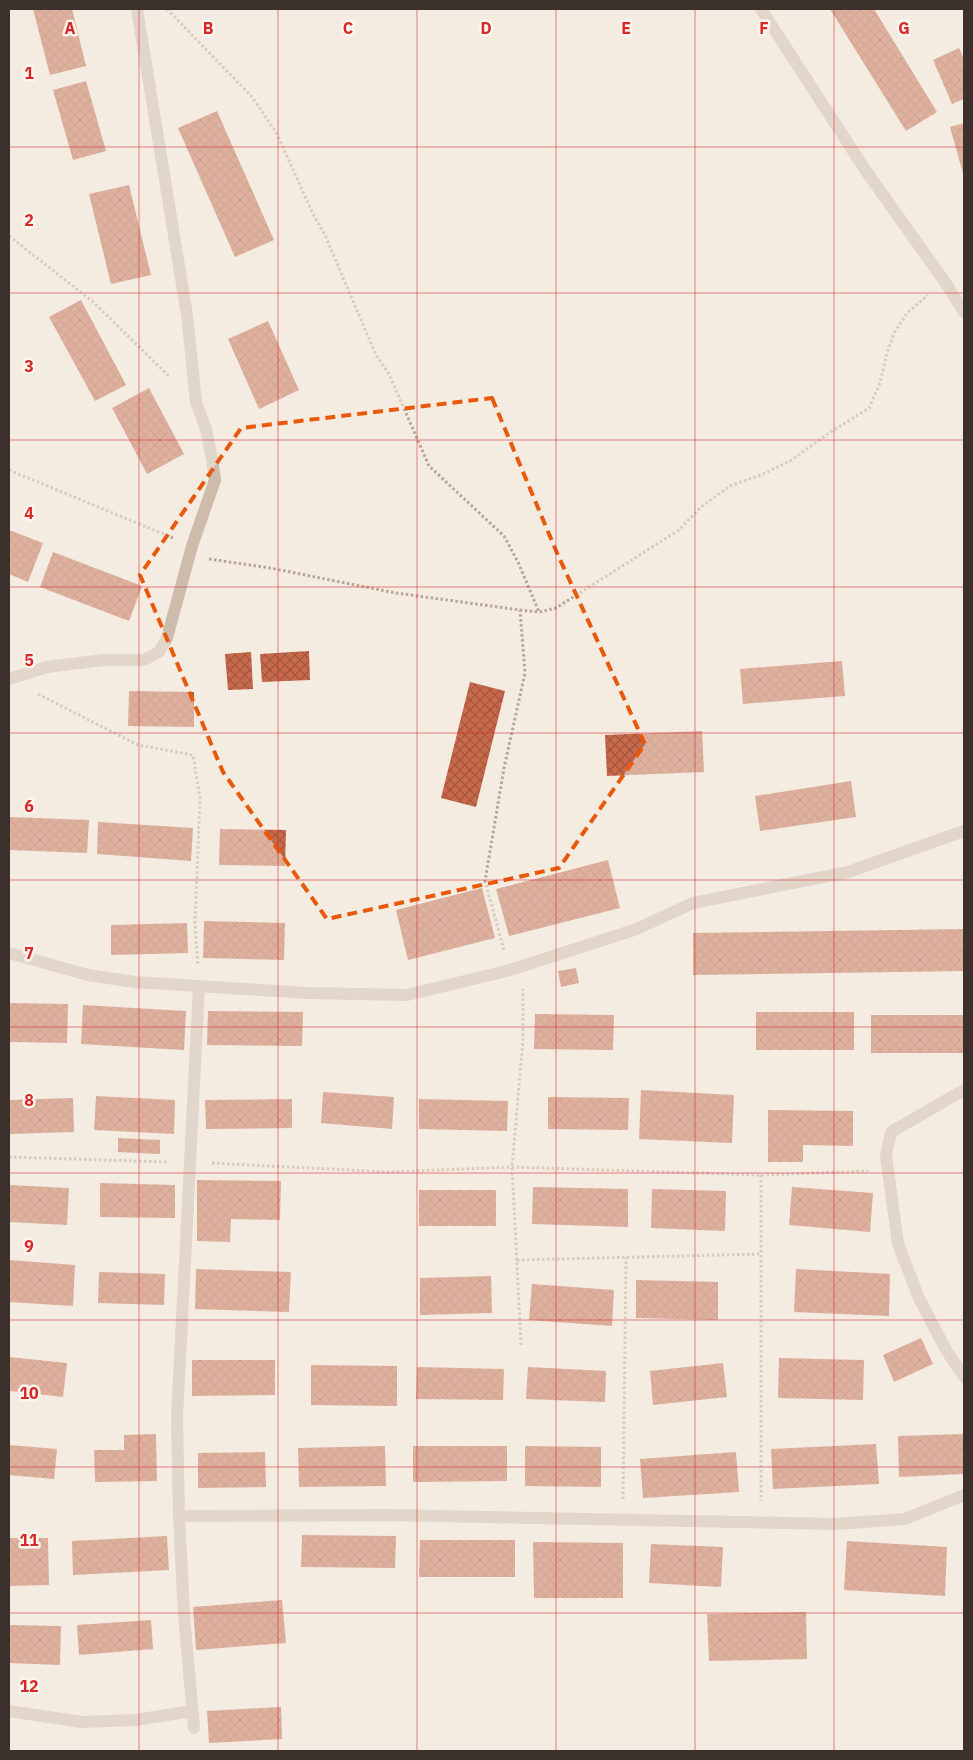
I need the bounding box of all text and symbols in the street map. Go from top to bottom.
text: A [65,18,76,38]
text: B [203,18,214,38]
text: C [343,18,353,38]
text: D [480,18,492,38]
text: E [621,18,631,38]
text: F [759,18,769,38]
text: G [898,18,910,38]
text: 1 [24,63,34,83]
text: 2 [24,210,34,230]
text: 3 [24,356,34,376]
text: 4 [24,503,34,523]
text: 5 [24,650,34,670]
text: 6 [24,796,34,816]
text: 7 [24,943,34,963]
text: 8 [24,1090,34,1110]
text: 9 [24,1236,34,1256]
text: 10 [19,1383,39,1403]
text: 11 [19,1530,39,1550]
text: 12 [19,1676,39,1696]

